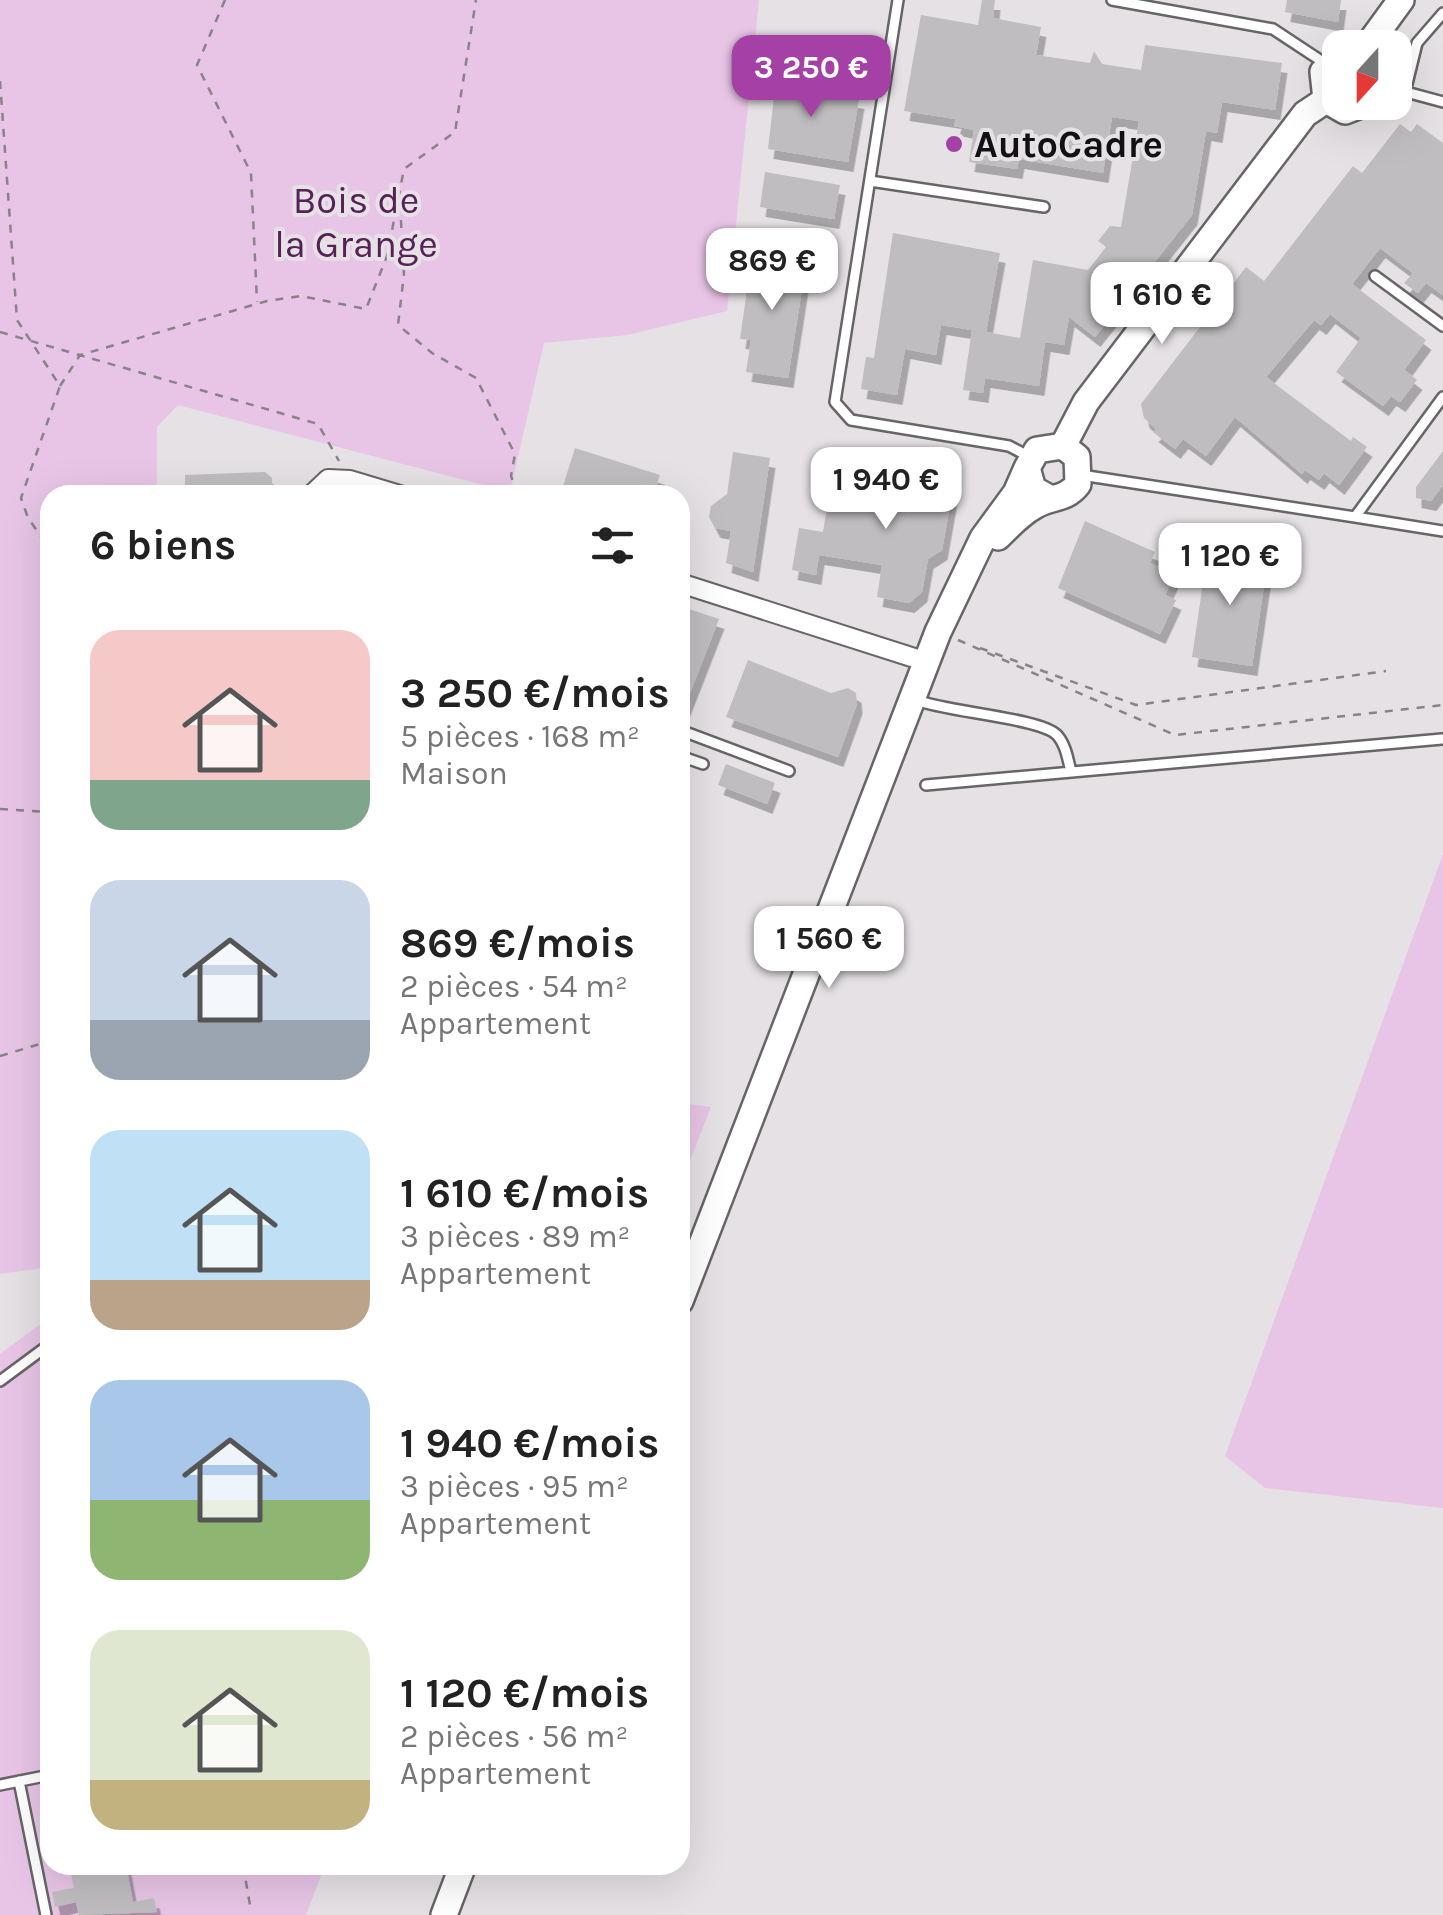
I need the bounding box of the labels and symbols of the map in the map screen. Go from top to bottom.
north arrow [1322,30,1412,120]
pin: 3 250 € [719,35,903,120]
place label: AutoCadre [974,122,1163,167]
marker: AutoCadre [943,133,965,155]
park label: Bois de la Grange [274,178,438,267]
pin: 869 € [702,228,842,313]
pin: 1 610 € [1070,262,1254,347]
pin: 1 940 € [794,447,978,532]
pin: 1 120 € [1138,523,1322,608]
pin: 1 560 € [737,906,921,991]

